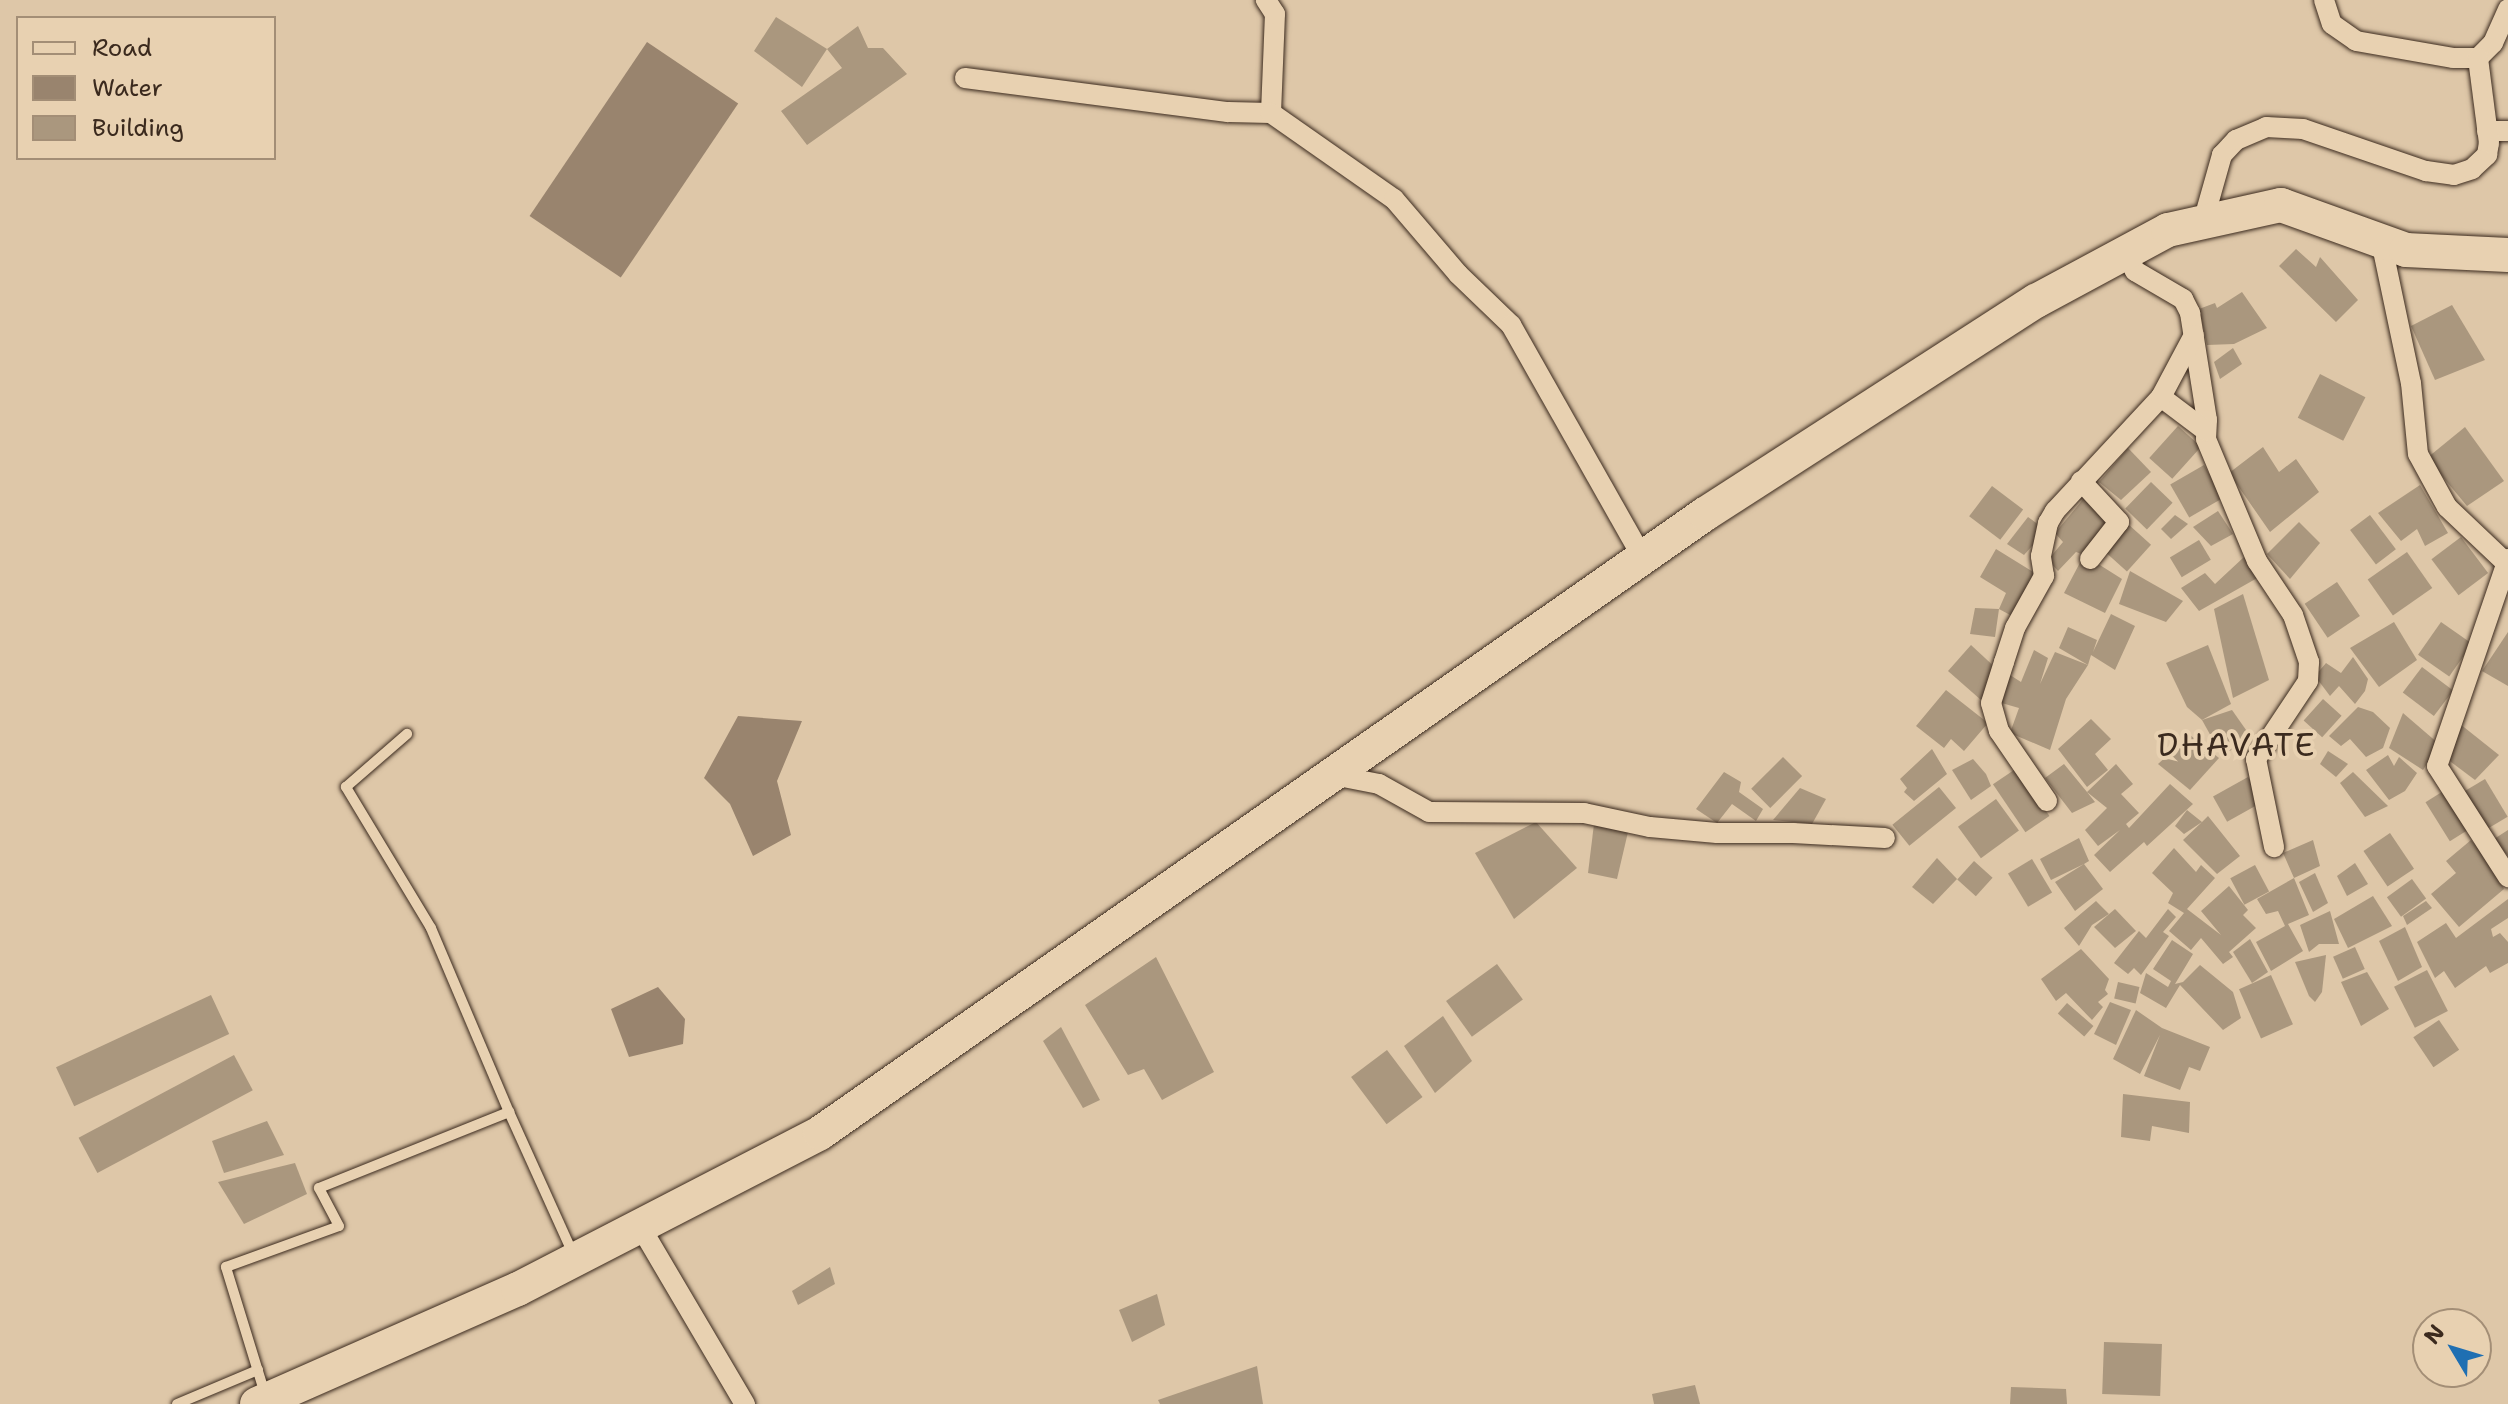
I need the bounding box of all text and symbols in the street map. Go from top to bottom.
legend [16,16,276,160]
text: Road [92,32,152,64]
text: Water [92,72,163,104]
text: Building [92,112,184,144]
district label: DHAVATE [2157,726,2317,764]
north arrow [2412,1308,2492,1388]
text: N [2417,1318,2451,1350]

